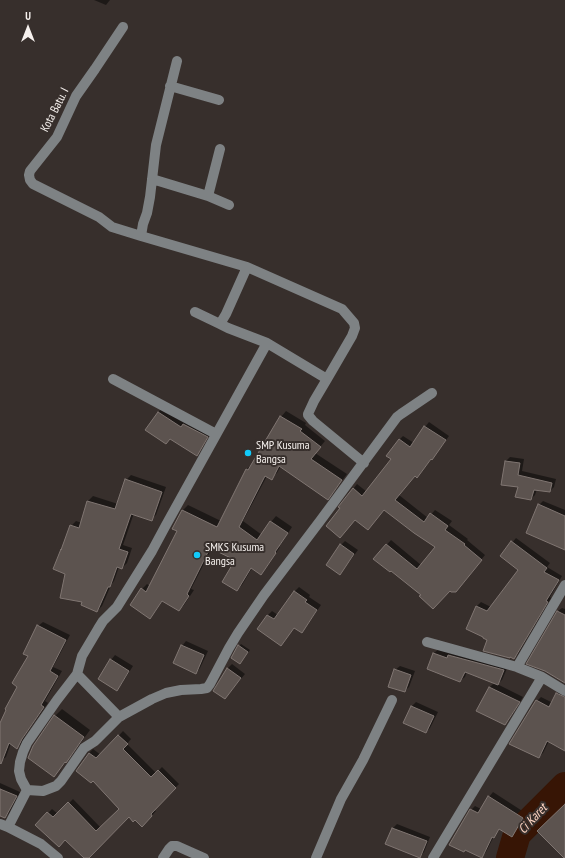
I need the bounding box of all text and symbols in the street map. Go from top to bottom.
north arrow [8,8,48,48]
text: U [25,9,31,23]
street label: Kota Batu. I [38,85,72,135]
place label: SMP Kusuma Bangsa [256,439,309,467]
marker: SMP Kusuma Bangsa [243,448,253,458]
place label: SMKS Kusuma Bangsa [205,541,264,569]
marker: SMKS Kusuma Bangsa [192,550,202,560]
water label: Ci Karet [515,801,551,837]

